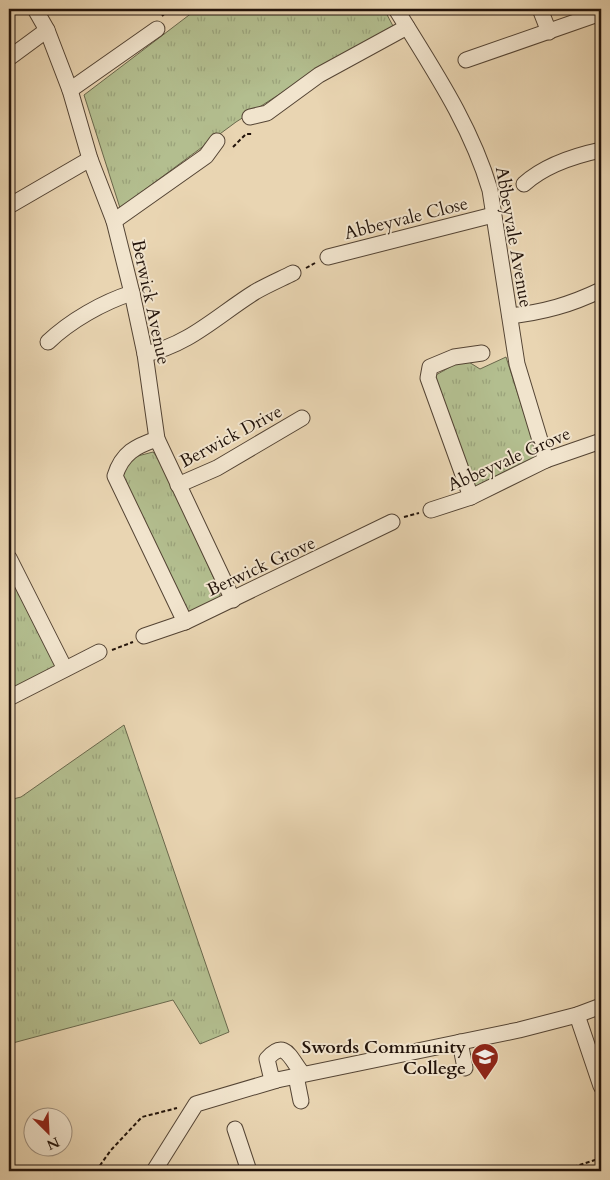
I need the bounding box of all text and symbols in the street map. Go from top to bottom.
street label: Abbeyvale Avenue [489,165,538,310]
street label: Abbeyvale Close [342,191,471,246]
street label: Berwick Avenue [125,237,176,367]
street label: Berwick Drive [176,399,287,474]
street label: Abbeyvale Grove [444,421,575,498]
street label: Berwick Grove [203,530,319,602]
place label: Swords Community College [302,1035,467,1081]
school or university icon: Swords Community College [470,1042,500,1081]
north arrow [22,1108,72,1158]
text: N [44,1132,63,1155]

